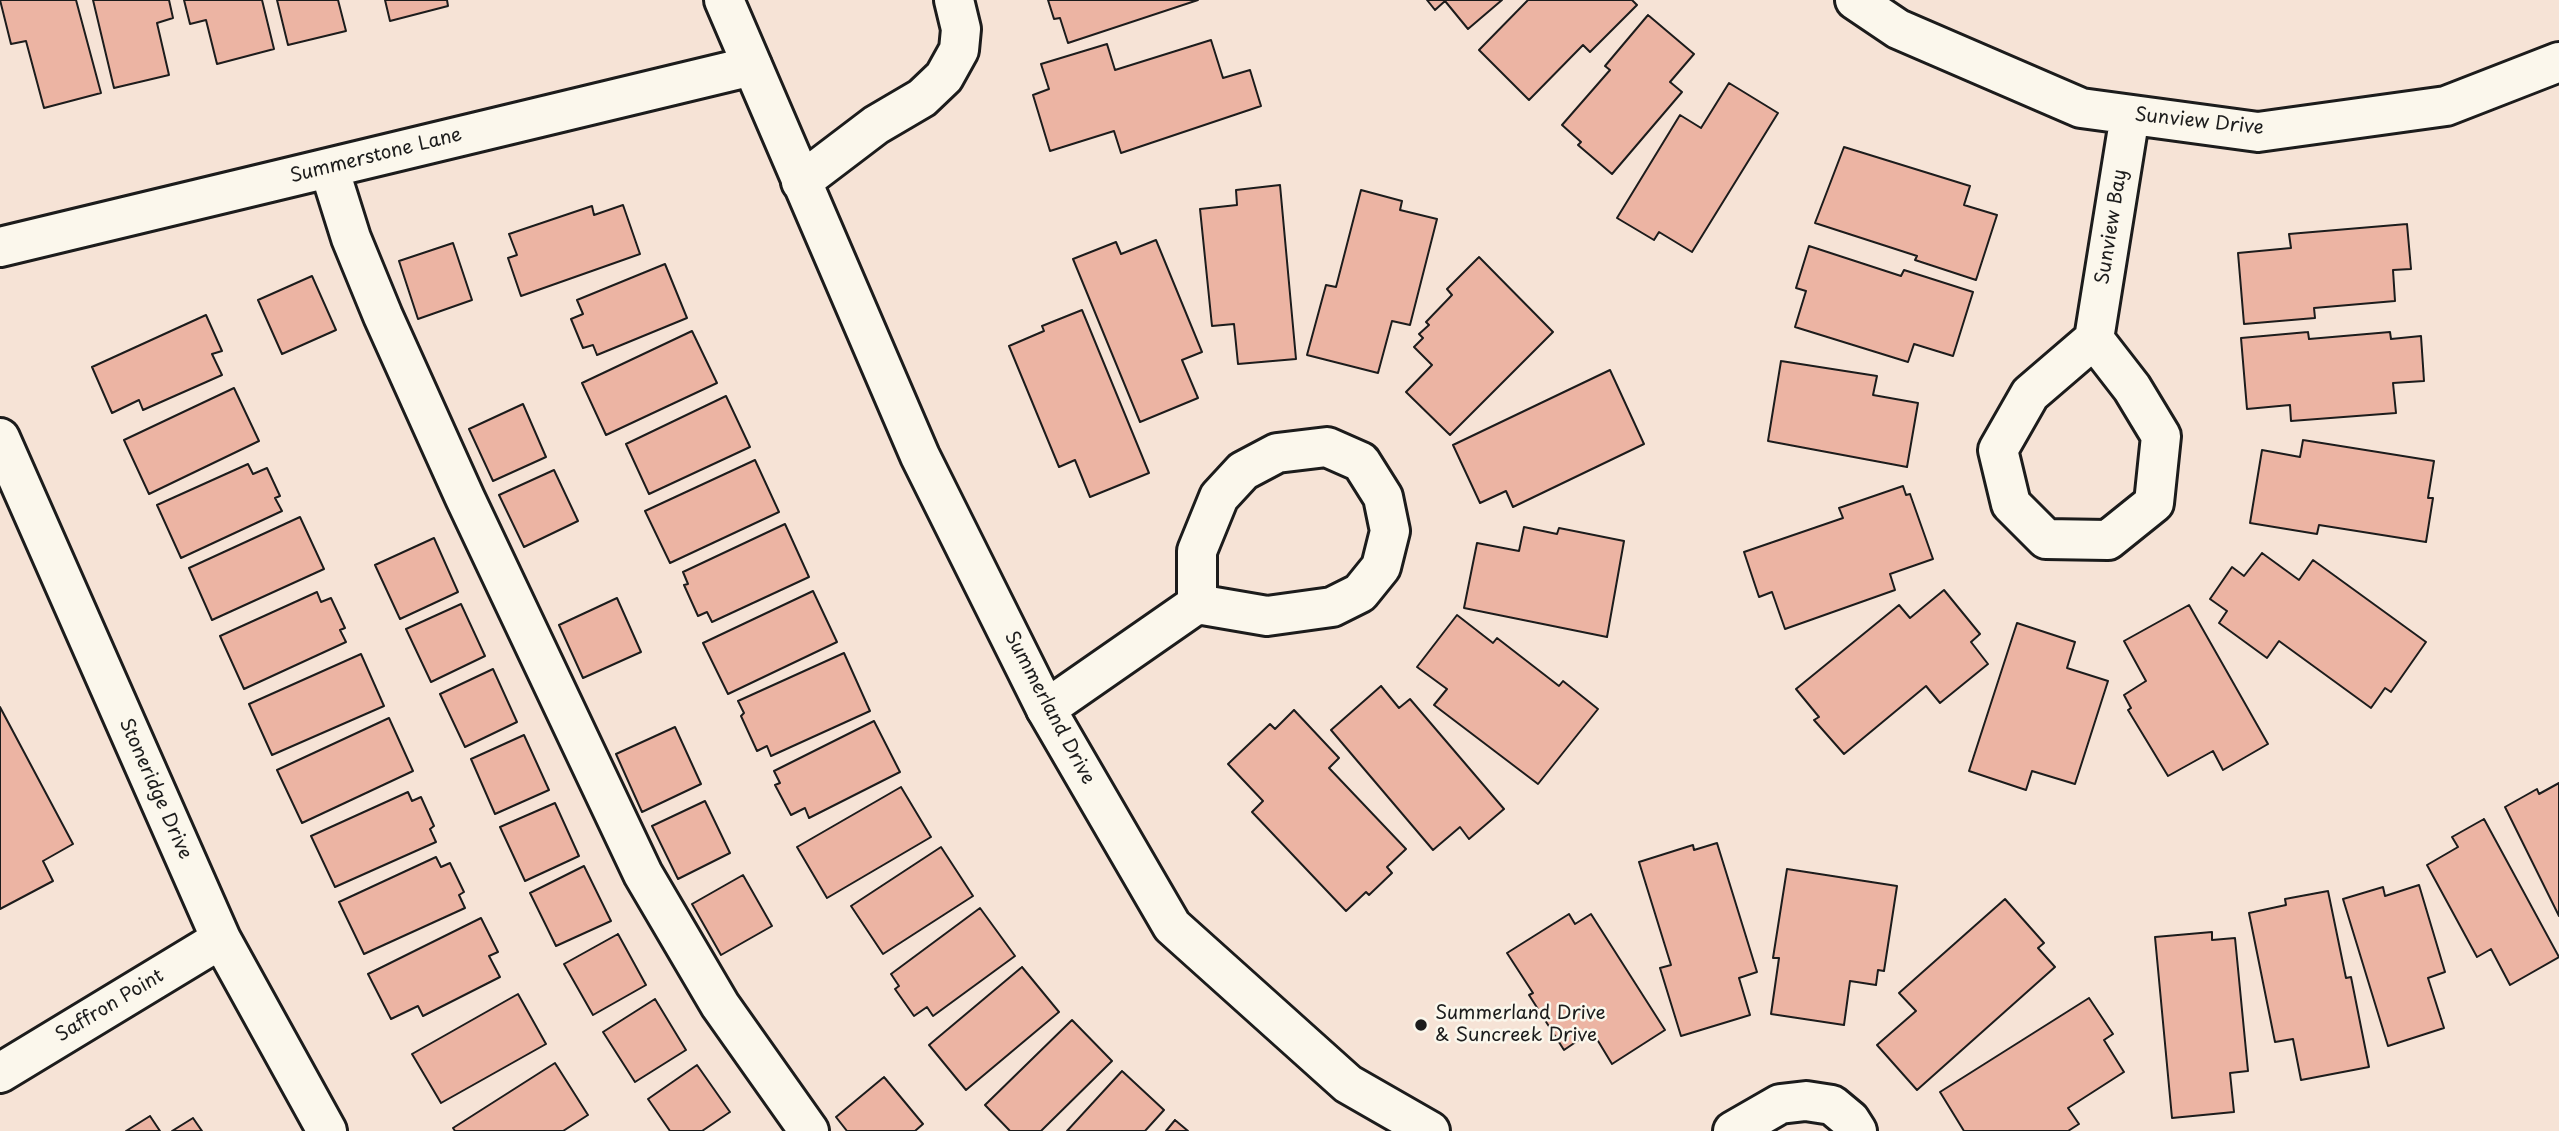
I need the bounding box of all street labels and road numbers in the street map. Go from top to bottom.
street label: Sunview Drive [2133,104,2265,140]
street label: Summerstone Lane [288,124,464,188]
street label: Sunview Bay [2092,168,2132,286]
street label: Summerland Drive [999,627,1099,789]
street label: Stoneridge Drive [114,715,196,863]
street label: Saffron Point [52,965,168,1047]

